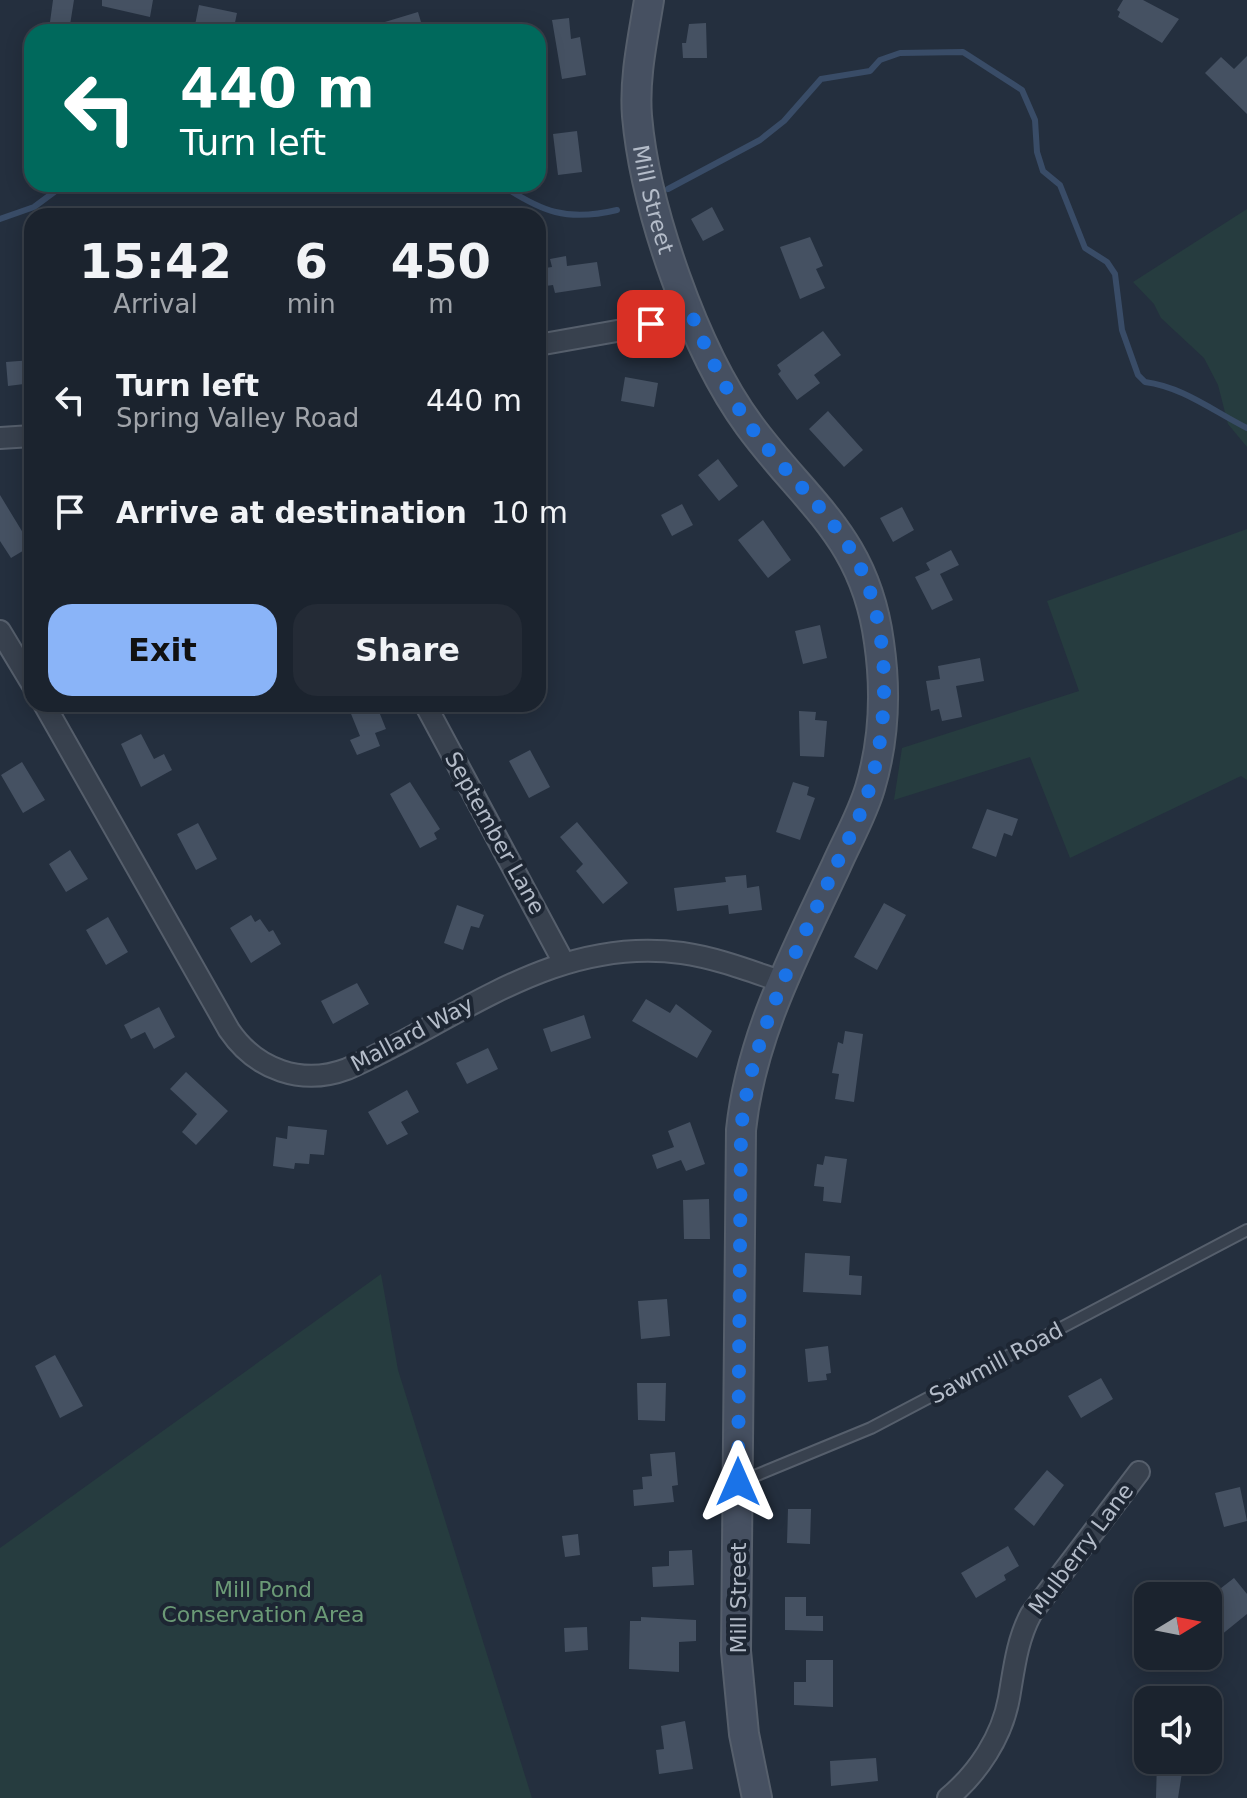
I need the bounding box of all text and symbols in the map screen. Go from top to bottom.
text: 440 m [180,55,375,120]
icon: left [48,56,152,160]
text: Turn left [180,122,326,163]
street label: Mill Street [628,143,679,257]
text: 15:42 [79,233,232,289]
text: 6 [295,233,328,289]
text: 450 [391,233,491,289]
text: Arrival [113,289,198,319]
text: min [287,289,336,319]
text: m [428,289,454,319]
pin [617,290,685,358]
icon: arrive [629,302,673,346]
text: Turn left [116,368,259,403]
icon: left [48,378,92,422]
text: 440 m [426,383,522,418]
text: Spring Valley Road [116,403,359,433]
icon: arrive [48,490,92,534]
text: Arrive at destination [116,495,467,530]
text: 10 m [491,495,568,530]
button: Exit [48,604,277,696]
button: Share [293,604,522,696]
street label: September Lane [440,747,550,919]
street label: Mallard Way [347,991,477,1077]
street label: Sawmill Road [925,1317,1067,1409]
position arrow [696,1440,780,1524]
street label: Mulberry Lane [1024,1479,1138,1619]
street label: Mill Street [726,1542,751,1654]
park label: Mill Pond Conservation Area [161,1577,365,1627]
north arrow [1134,1582,1222,1670]
map controls [1134,1582,1222,1774]
button: sound [1134,1686,1222,1774]

